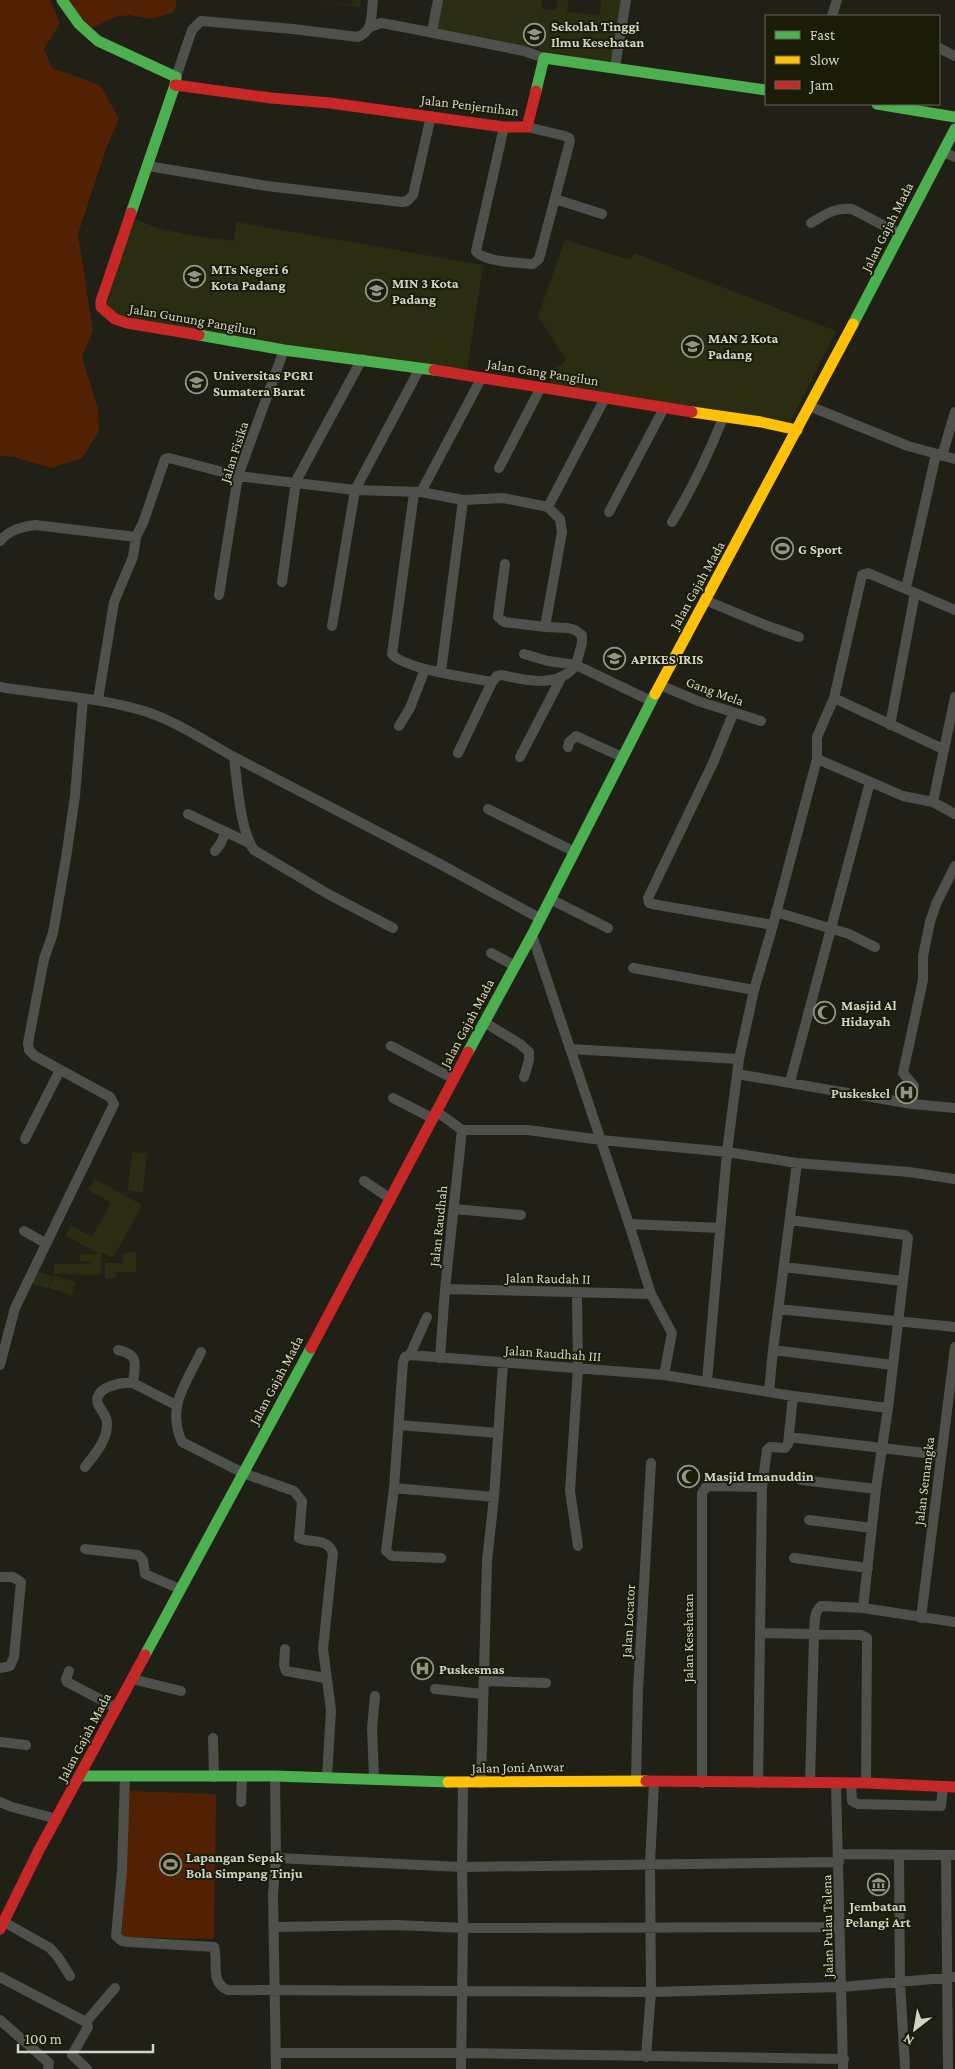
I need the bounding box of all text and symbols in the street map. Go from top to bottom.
legend [765,15,940,105]
place label: Sekolah Tinggi Ilmu Kesehatan [551,18,644,50]
school or university icon: Sekolah Tinggi Ilmu Kesehatan [523,22,547,46]
text: Fast [810,27,836,43]
text: Slow [810,52,840,68]
text: Jam [808,77,833,94]
street label: Jalan Penjernihan [418,91,520,120]
street label: Jalan Gajah Mada [857,179,918,277]
place label: MTs Negeri 6 Kota Padang [211,261,289,293]
school or university icon: MTs Negeri 6 Kota Padang [183,265,207,289]
place label: MIN 3 Kota Padang [392,275,459,307]
school or university icon: MIN 3 Kota Padang [364,279,388,303]
street label: Jalan Gunung Pangilun [126,300,258,338]
place label: MAN 2 Kota Padang [708,330,779,362]
school or university icon: MAN 2 Kota Padang [680,334,704,358]
street label: Jalan Gang Pangilun [484,355,601,389]
place label: Universitas PGRI Sumatera Barat [213,367,313,399]
school or university icon: Universitas PGRI Sumatera Barat [185,371,209,395]
street label: Jalan Fisika [216,419,252,487]
sports icon: G Sport [770,537,794,561]
street label: Jalan Gajah Mada [665,538,729,634]
place label: G Sport [798,541,843,557]
school or university icon: APIKES IRIS [603,647,627,671]
place label: APIKES IRIS [630,651,703,667]
street label: Gang Mela [684,673,746,709]
street label: Jalan Gajah Mada [436,975,498,1072]
place label: Masjid Al Hidayah [841,997,896,1029]
mosque icon: Masjid Al Hidayah [813,1001,837,1025]
hospital icon: Puskeskel [894,1081,918,1105]
place label: Puskeskel [831,1085,890,1101]
street label: Jalan Raudhah [426,1184,450,1269]
street label: Jalan Raudah II [503,1269,591,1287]
street label: Jalan Gajah Mada [245,1332,307,1429]
street label: Jalan Raudhah III [502,1342,602,1364]
street label: Jalan Semangka [910,1435,937,1528]
mosque icon: Masjid Imanuddin [676,1464,700,1488]
place label: Masjid Imanuddin [704,1468,814,1485]
street label: Jalan Locator [618,1584,638,1660]
street label: Jalan Kesehatan [680,1593,696,1685]
hospital icon: Puskesmas [411,1657,435,1681]
place label: Puskesmas [439,1661,505,1677]
street label: Jalan Gajah Mada [53,1689,115,1786]
street label: Jalan Joni Anwar [469,1758,565,1776]
place label: Lapangan Sepak Bola Simpang Tinju [186,1849,303,1882]
sports icon: Lapangan Sepak Bola Simpang Tinju [158,1853,182,1877]
museum icon: Jembatan Pelangi Art [866,1872,890,1896]
street label: Jalan Pulau Talena [818,1874,836,1980]
place label: Jembatan Pelangi Art [845,1898,912,1930]
north arrow [890,2004,940,2054]
scale bar [18,2022,152,2054]
text: 100 m [25,2031,62,2047]
text: N [900,2031,917,2049]

